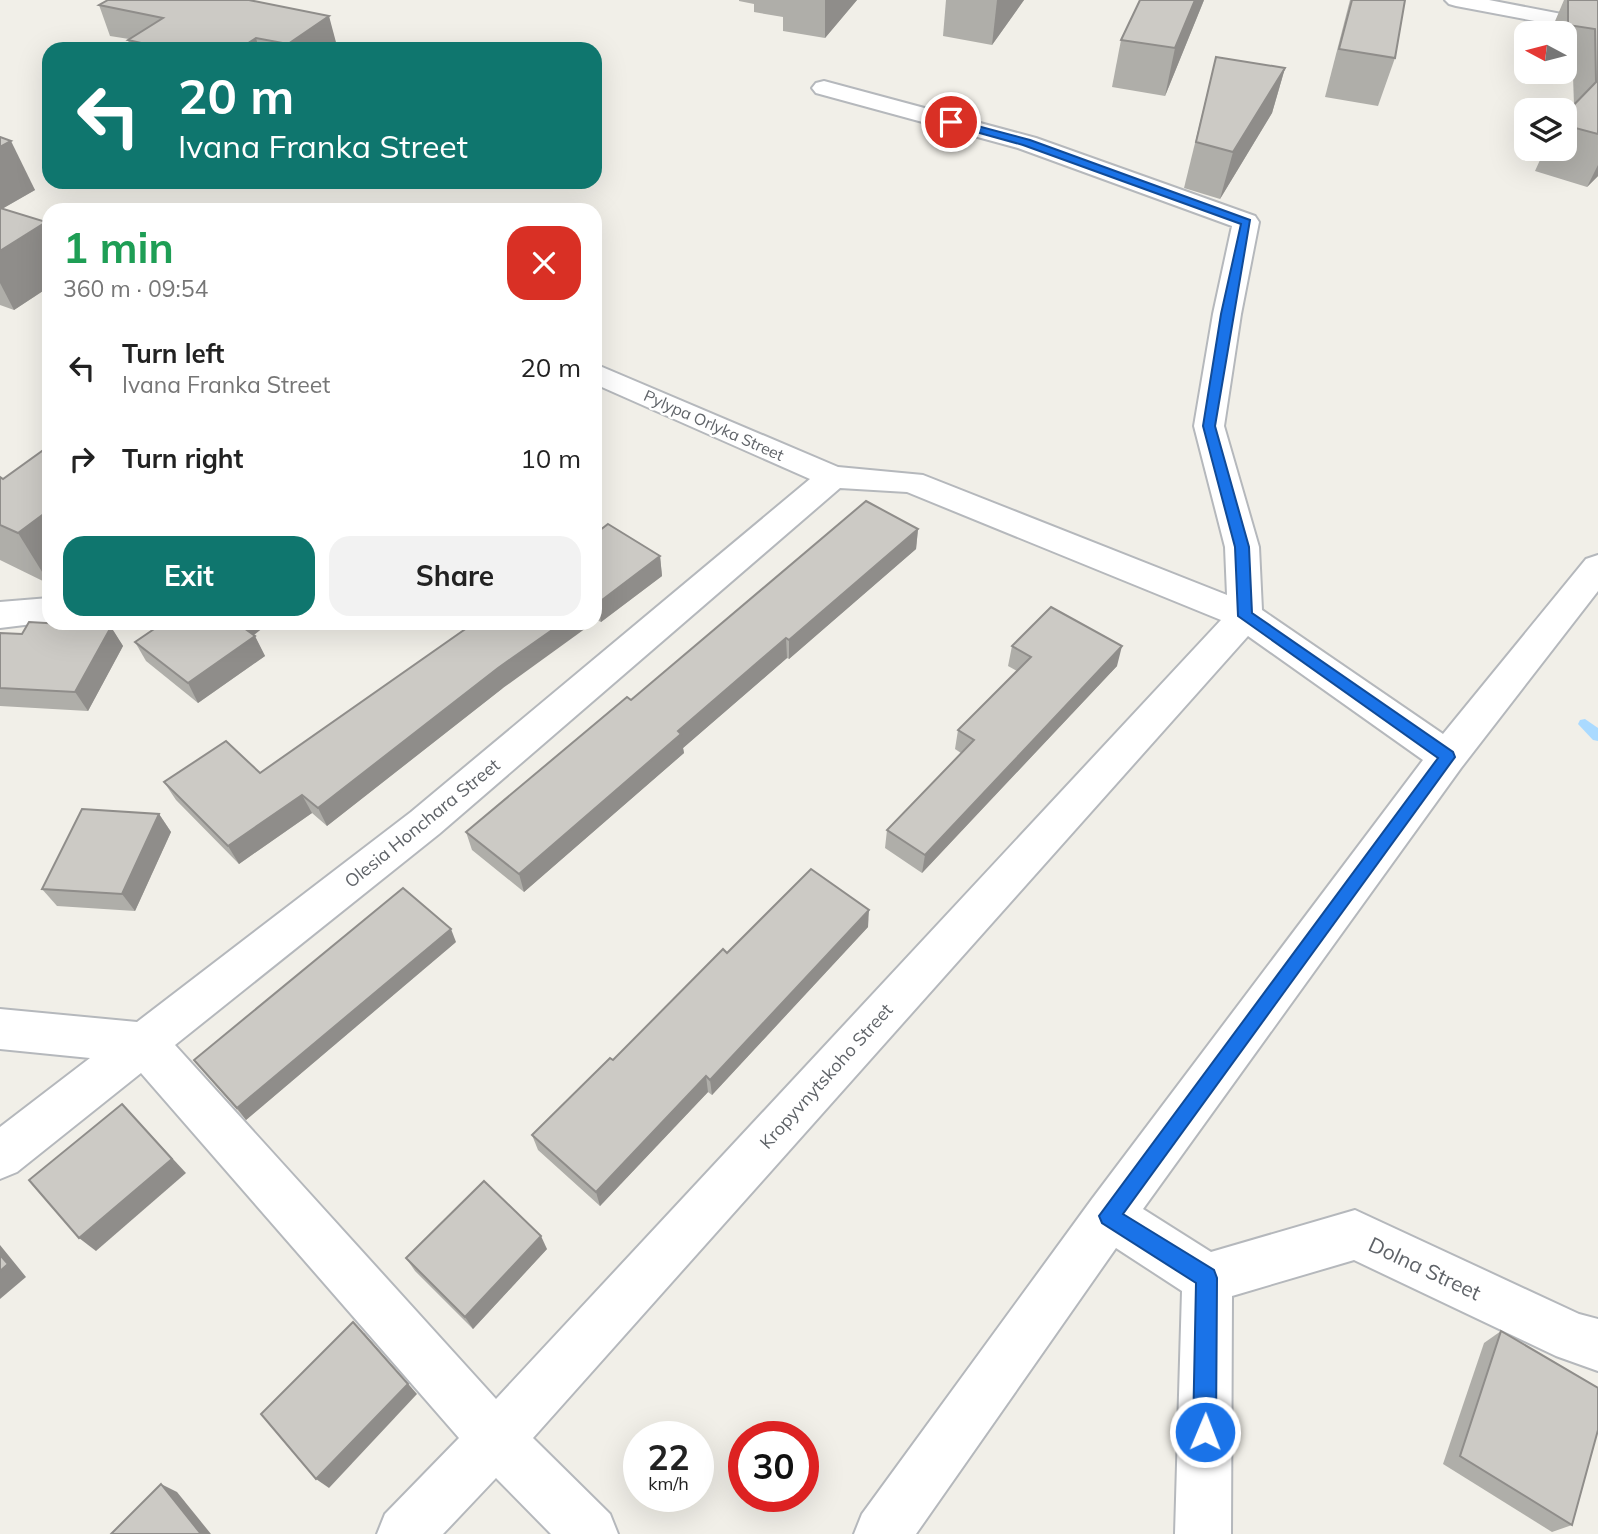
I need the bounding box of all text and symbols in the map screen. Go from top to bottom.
north arrow [1514,21,1577,84]
map controls [1514,21,1577,161]
text: 20 m [178,65,294,126]
icon: left [63,70,154,161]
pin [921,92,981,152]
button: layers [1514,98,1577,161]
icon: arrive [932,103,970,141]
text: Ivana Franka Street [178,126,468,166]
text: 1 min [63,221,174,274]
button: close [507,226,581,300]
text: 360 m · 09:54 [63,274,208,303]
text: Turn left [122,337,224,370]
icon: left [63,349,101,387]
text: 20 m [520,351,581,384]
text: Ivana Franka Street [122,370,330,399]
street label: Pylypa Orlyka Street [641,385,788,465]
icon: right [63,440,101,478]
text: Turn right [122,442,243,475]
text: 10 m [520,442,581,475]
button: Exit [63,536,315,616]
button: Share [329,536,581,616]
street label: Olesia Honchara Street [340,753,504,893]
street label: Kropyvnytskoho Street [755,998,897,1154]
street label: Dolna Street [1365,1231,1485,1305]
position arrow [1168,1395,1242,1469]
speed limit sign: 30 [728,1421,819,1512]
text: 22 [647,1435,690,1479]
text: km/h [648,1472,689,1495]

